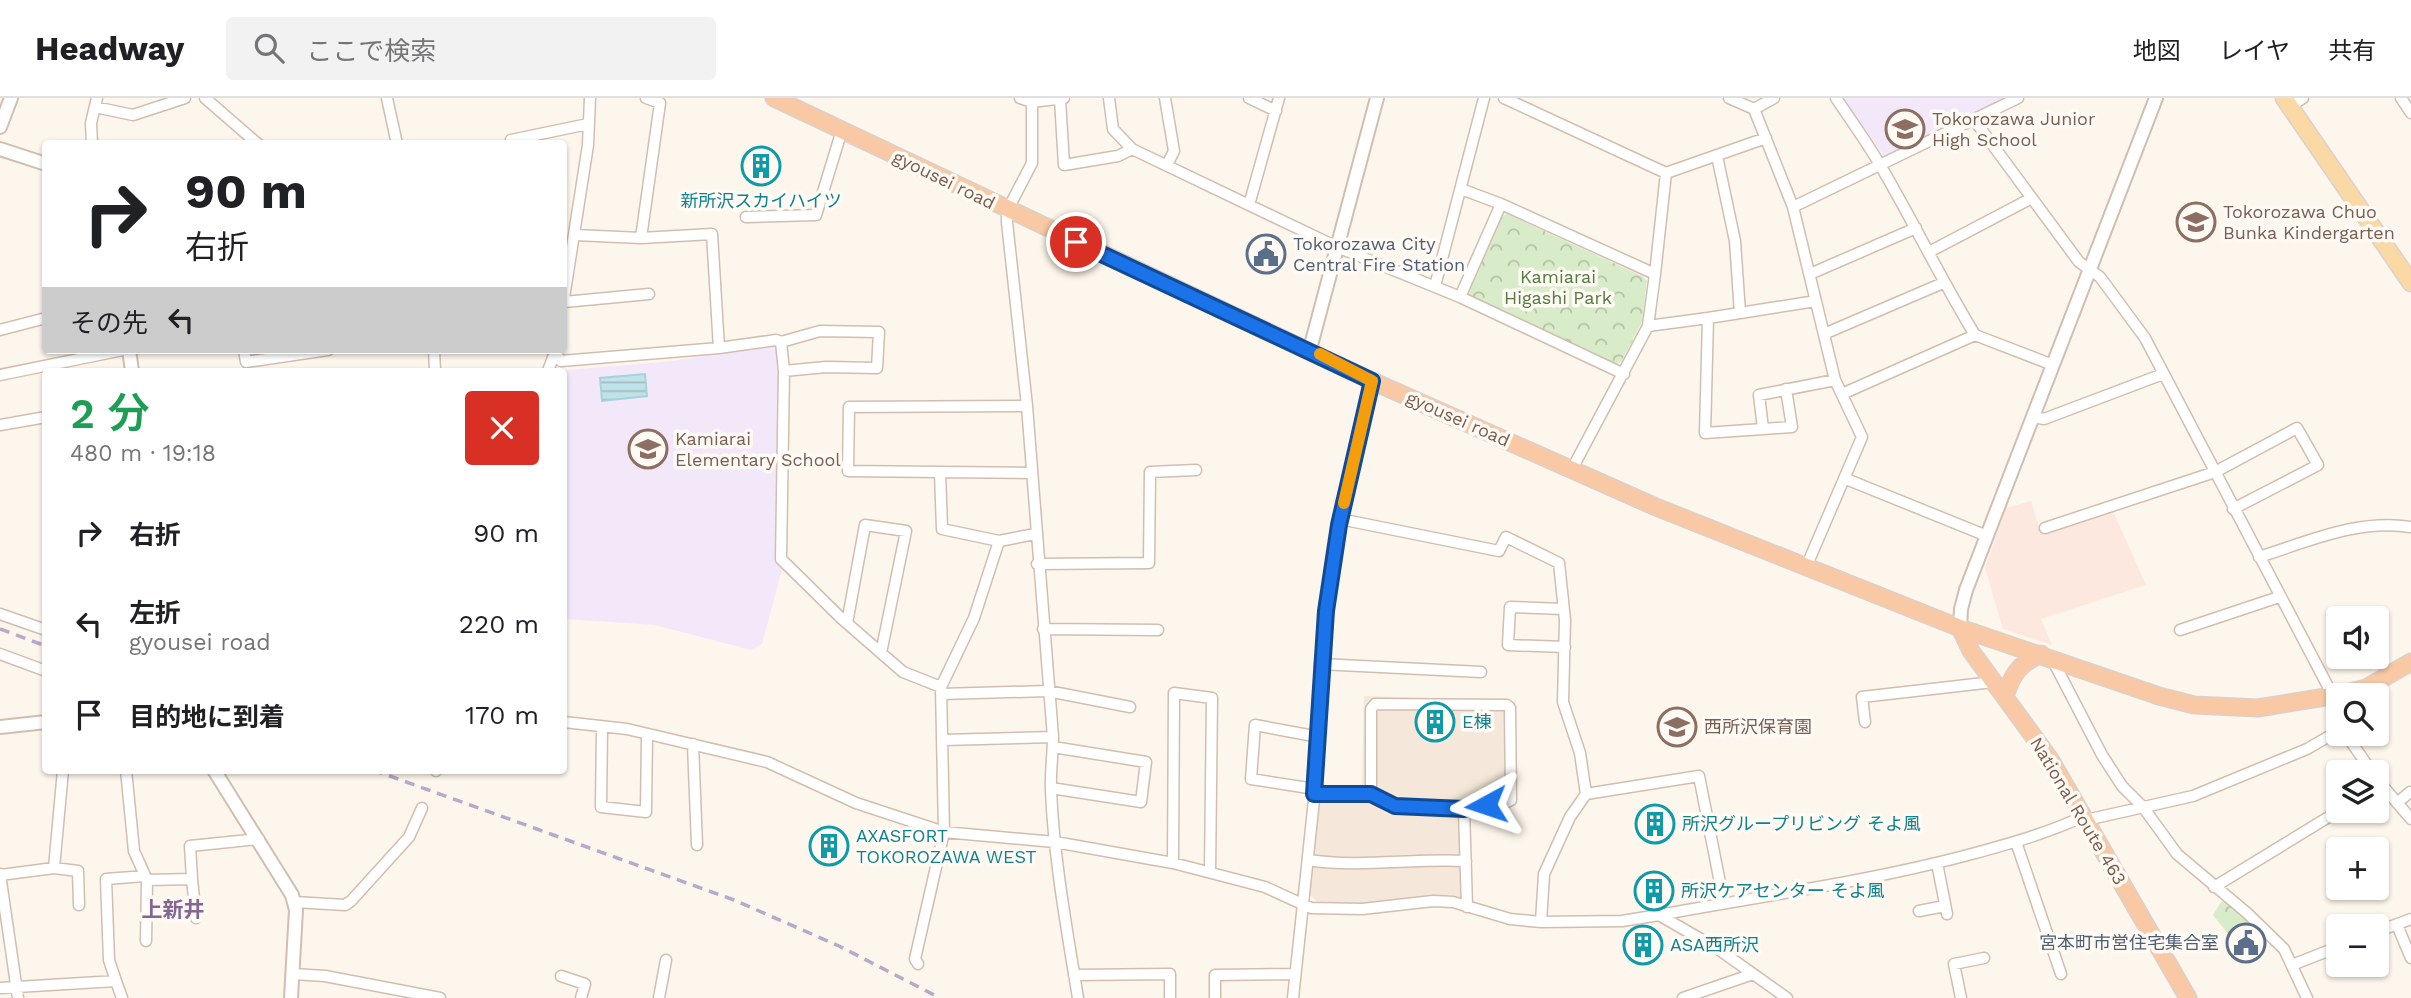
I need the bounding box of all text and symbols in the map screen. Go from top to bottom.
search box [226,17,716,80]
text: Headway [35,29,184,68]
icon: search [250,29,288,67]
text: ここで検索 [306,36,436,66]
text: 地図 [2133,37,2181,65]
text: レイヤ [2219,37,2290,65]
text: 共有 [2328,37,2376,65]
school or university icon: Tokorozawa Junior High School [1884,108,1926,150]
place label: Tokorozawa Junior High School [1932,108,2095,150]
building icon: 新所沢スカイハイツ [740,145,782,187]
street label: gyousei road [890,146,999,213]
text: 90 m [185,162,307,220]
icon: right [70,168,161,259]
place label: 新所沢スカイハイツ [680,190,842,211]
school or university icon: Tokorozawa Chuo Bunka Kindergarten [2175,201,2217,243]
place label: Tokorozawa Chuo Bunka Kindergarten [2223,201,2395,243]
pin [1046,212,1106,272]
icon: arrive [1057,223,1095,261]
text: 右折 [185,228,249,266]
public building icon: Tokorozawa City Central Fire Station [1245,233,1287,275]
place label: Tokorozawa City Central Fire Station [1293,233,1465,275]
park label: Kamiarai Higashi Park [1504,266,1612,308]
icon: left [162,301,200,339]
text: その先 [70,308,148,338]
street label: gyousei road [1403,386,1513,451]
text: 2 分 [70,389,150,438]
button: close [465,391,539,465]
school or university icon: Kamiarai Elementary School [627,428,669,470]
place label: Kamiarai Elementary School [675,428,841,470]
text: 480 m · 19:18 [70,440,216,467]
icon: right [70,514,108,552]
text: 90 m [473,518,539,548]
text: 右折 [129,520,181,550]
text: 左折 [129,598,181,628]
icon: left [70,605,108,643]
map controls [2326,606,2389,977]
button: sound [2326,606,2389,669]
text: 220 m [459,609,539,639]
text: gyousei road [129,629,271,656]
button: search [2326,683,2389,746]
icon: arrive [70,696,108,734]
text: 170 m [465,700,539,730]
building icon: E棟 [1414,701,1456,743]
text: 目的地に到着 [129,702,285,732]
school or university icon: 西所沢保育園 [1656,706,1698,748]
place label: E棟 [1462,711,1491,732]
place label: 西所沢保育園 [1704,716,1812,737]
street label: National Route 463 [2026,733,2131,888]
button: layers [2326,760,2389,823]
position arrow [1449,768,1523,842]
building icon: 所沢グループリビング そよ風 [1634,803,1676,845]
place label: 所沢グループリビング そよ風 [1682,813,1921,834]
building icon: AXASFORT TOKOROZAWA WEST [808,825,850,867]
place label: AXASFORT TOKOROZAWA WEST [856,825,1036,867]
button: + [2326,837,2389,900]
building icon: 所沢ケアセンター そよ風 [1633,870,1675,912]
place label: 所沢ケアセンター そよ風 [1681,880,1885,901]
district label: 上新井 [142,897,205,922]
button: − [2326,914,2389,977]
public building icon: 宮本町市営住宅集合室 [2225,922,2267,964]
building icon: ASA西所沢 [1622,924,1664,966]
place label: 宮本町市営住宅集合室 [2039,932,2219,953]
place label: ASA西所沢 [1670,934,1759,955]

